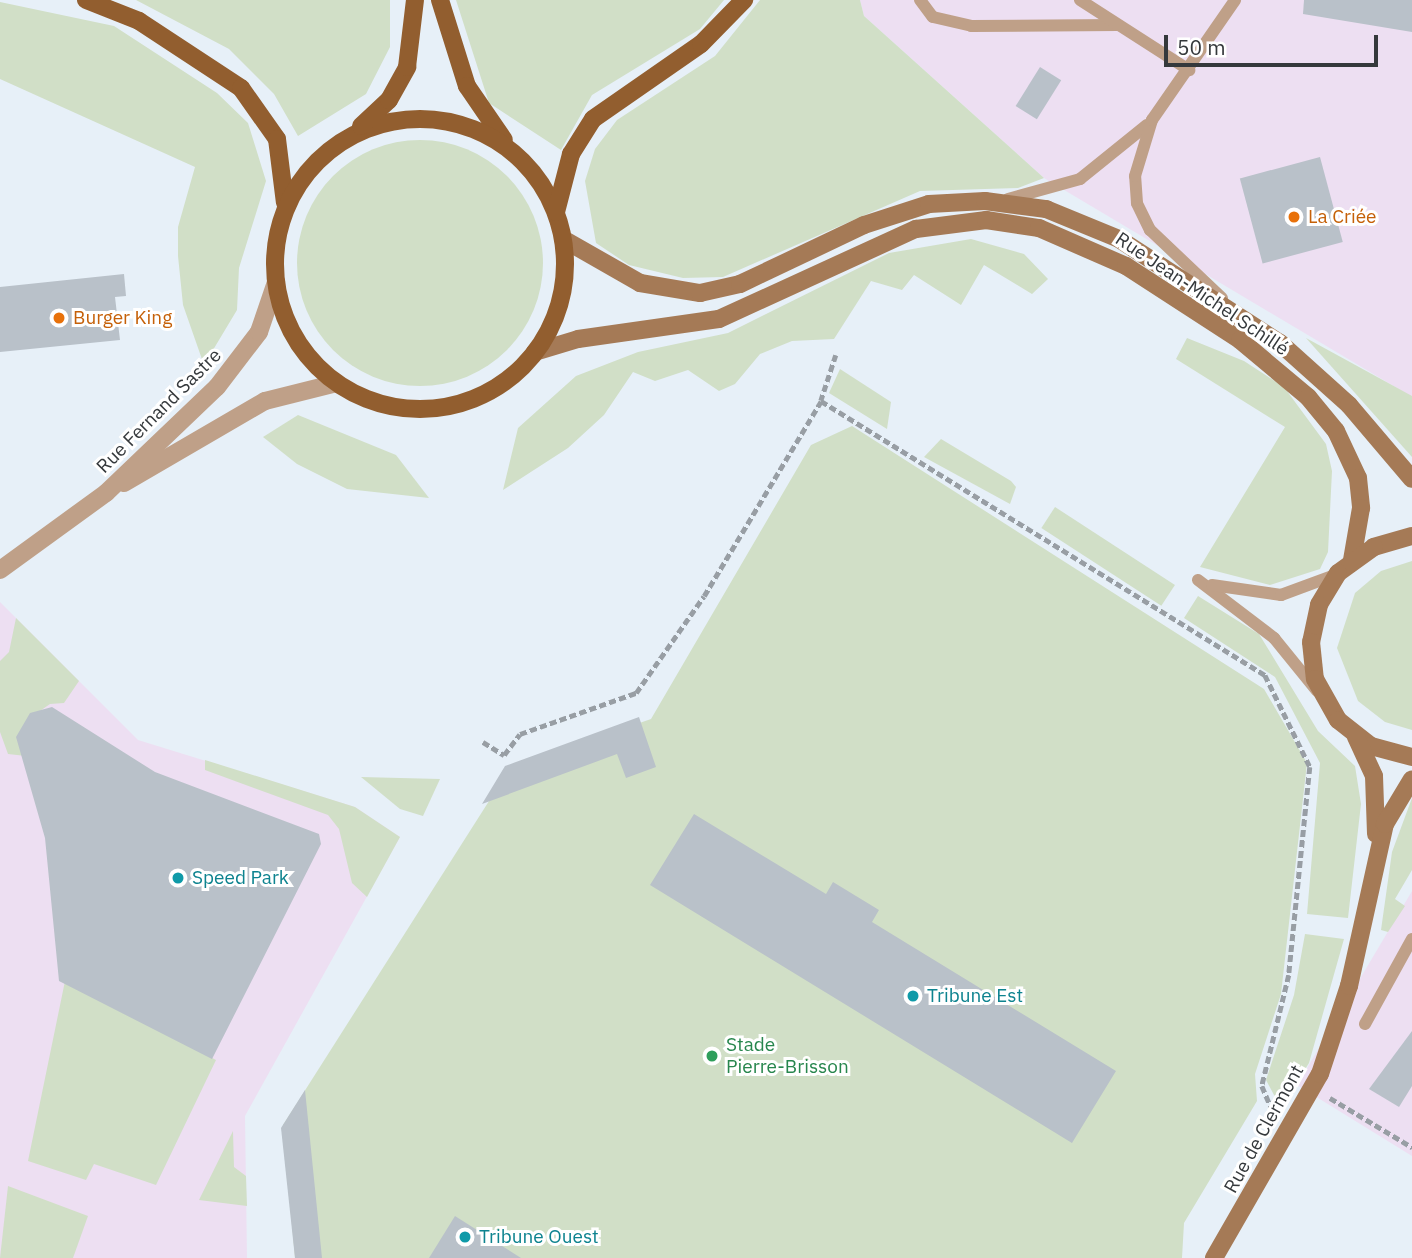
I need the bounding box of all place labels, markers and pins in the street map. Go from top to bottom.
place label: La Criée [1308,206,1377,228]
marker: La Criée [1286,209,1302,225]
place label: Burger King [73,307,172,329]
marker: Burger King [51,310,67,326]
place label: Speed Park [192,867,289,889]
marker: Speed Park [170,870,186,886]
place label: Tribune Est [927,985,1023,1007]
marker: Tribune Est [905,988,921,1004]
place label: Stade Pierre-Brisson [726,1034,849,1078]
marker: Stade Pierre-Brisson [704,1048,720,1064]
place label: Tribune Ouest [479,1226,599,1248]
marker: Tribune Ouest [457,1229,473,1245]

